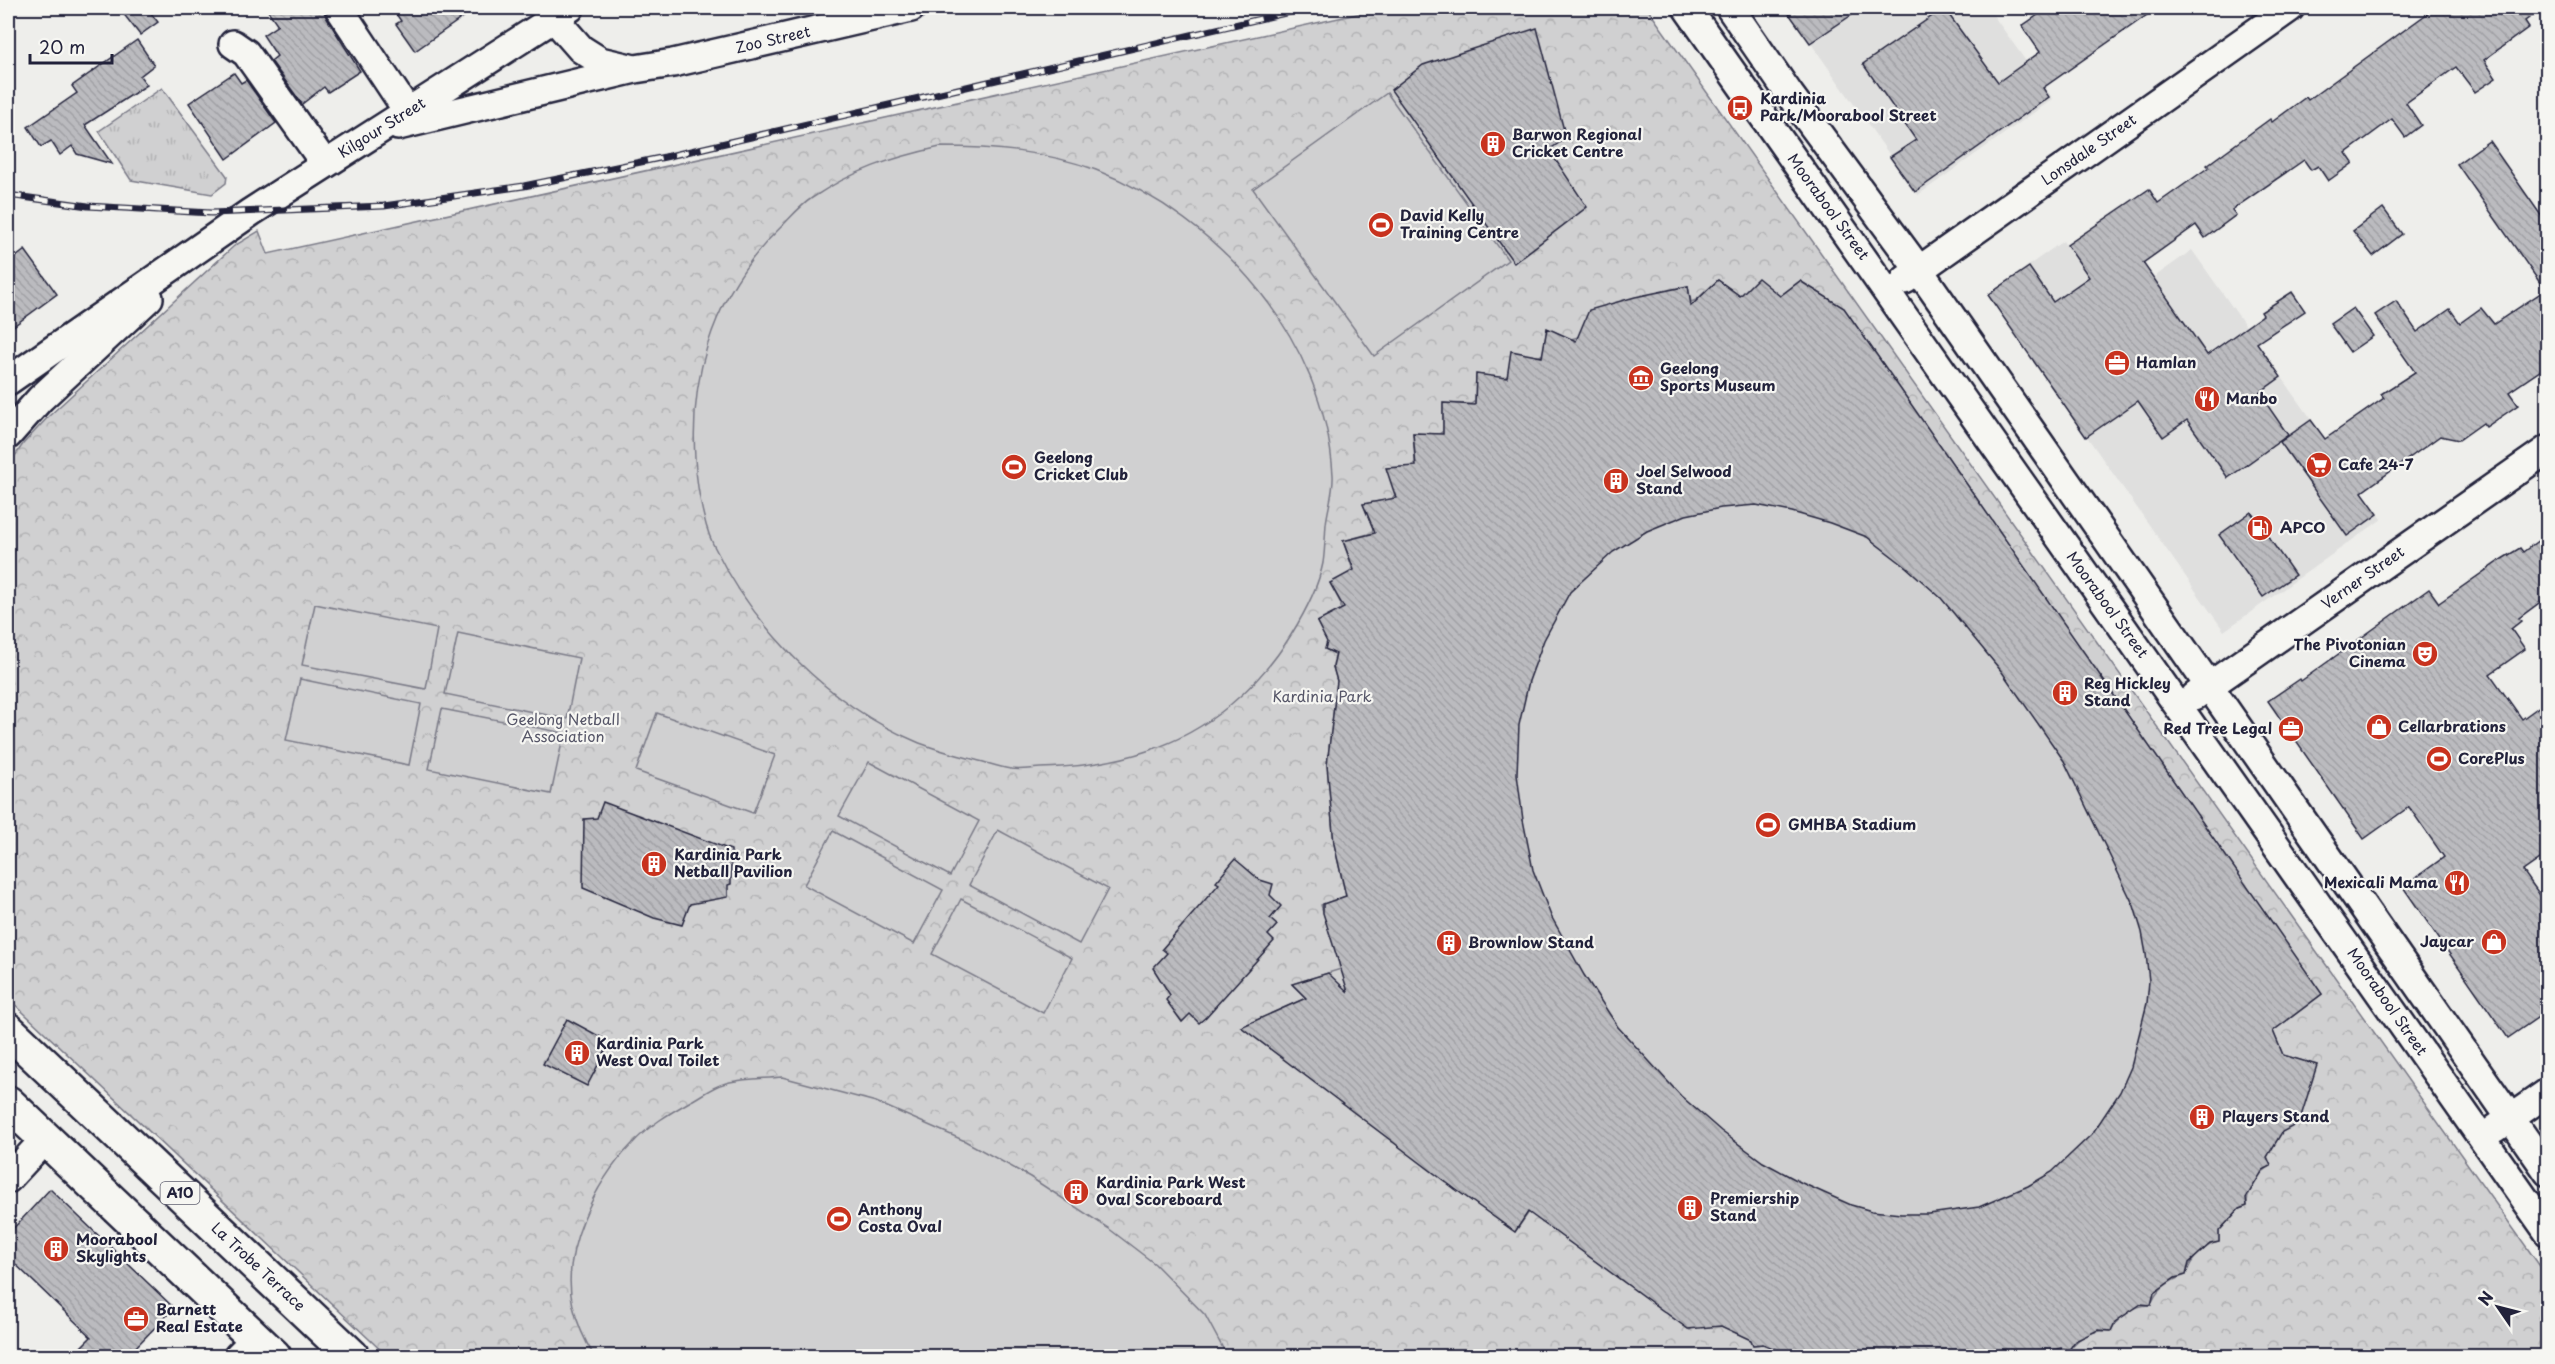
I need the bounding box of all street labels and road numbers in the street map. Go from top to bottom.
street label: Zoo Street [733,19,812,58]
street label: Kilgour Street [333,91,429,163]
street label: Lonsdale Street [2036,107,2140,190]
street label: Moorabool Street [1783,148,1876,264]
street label: Verner Street [2316,540,2408,614]
street label: Moorabool Street [2062,546,2155,662]
street label: Moorabool Street [2342,943,2434,1060]
road number: A10 [160,1182,200,1204]
street label: La Trobe Terrace [207,1216,311,1316]

